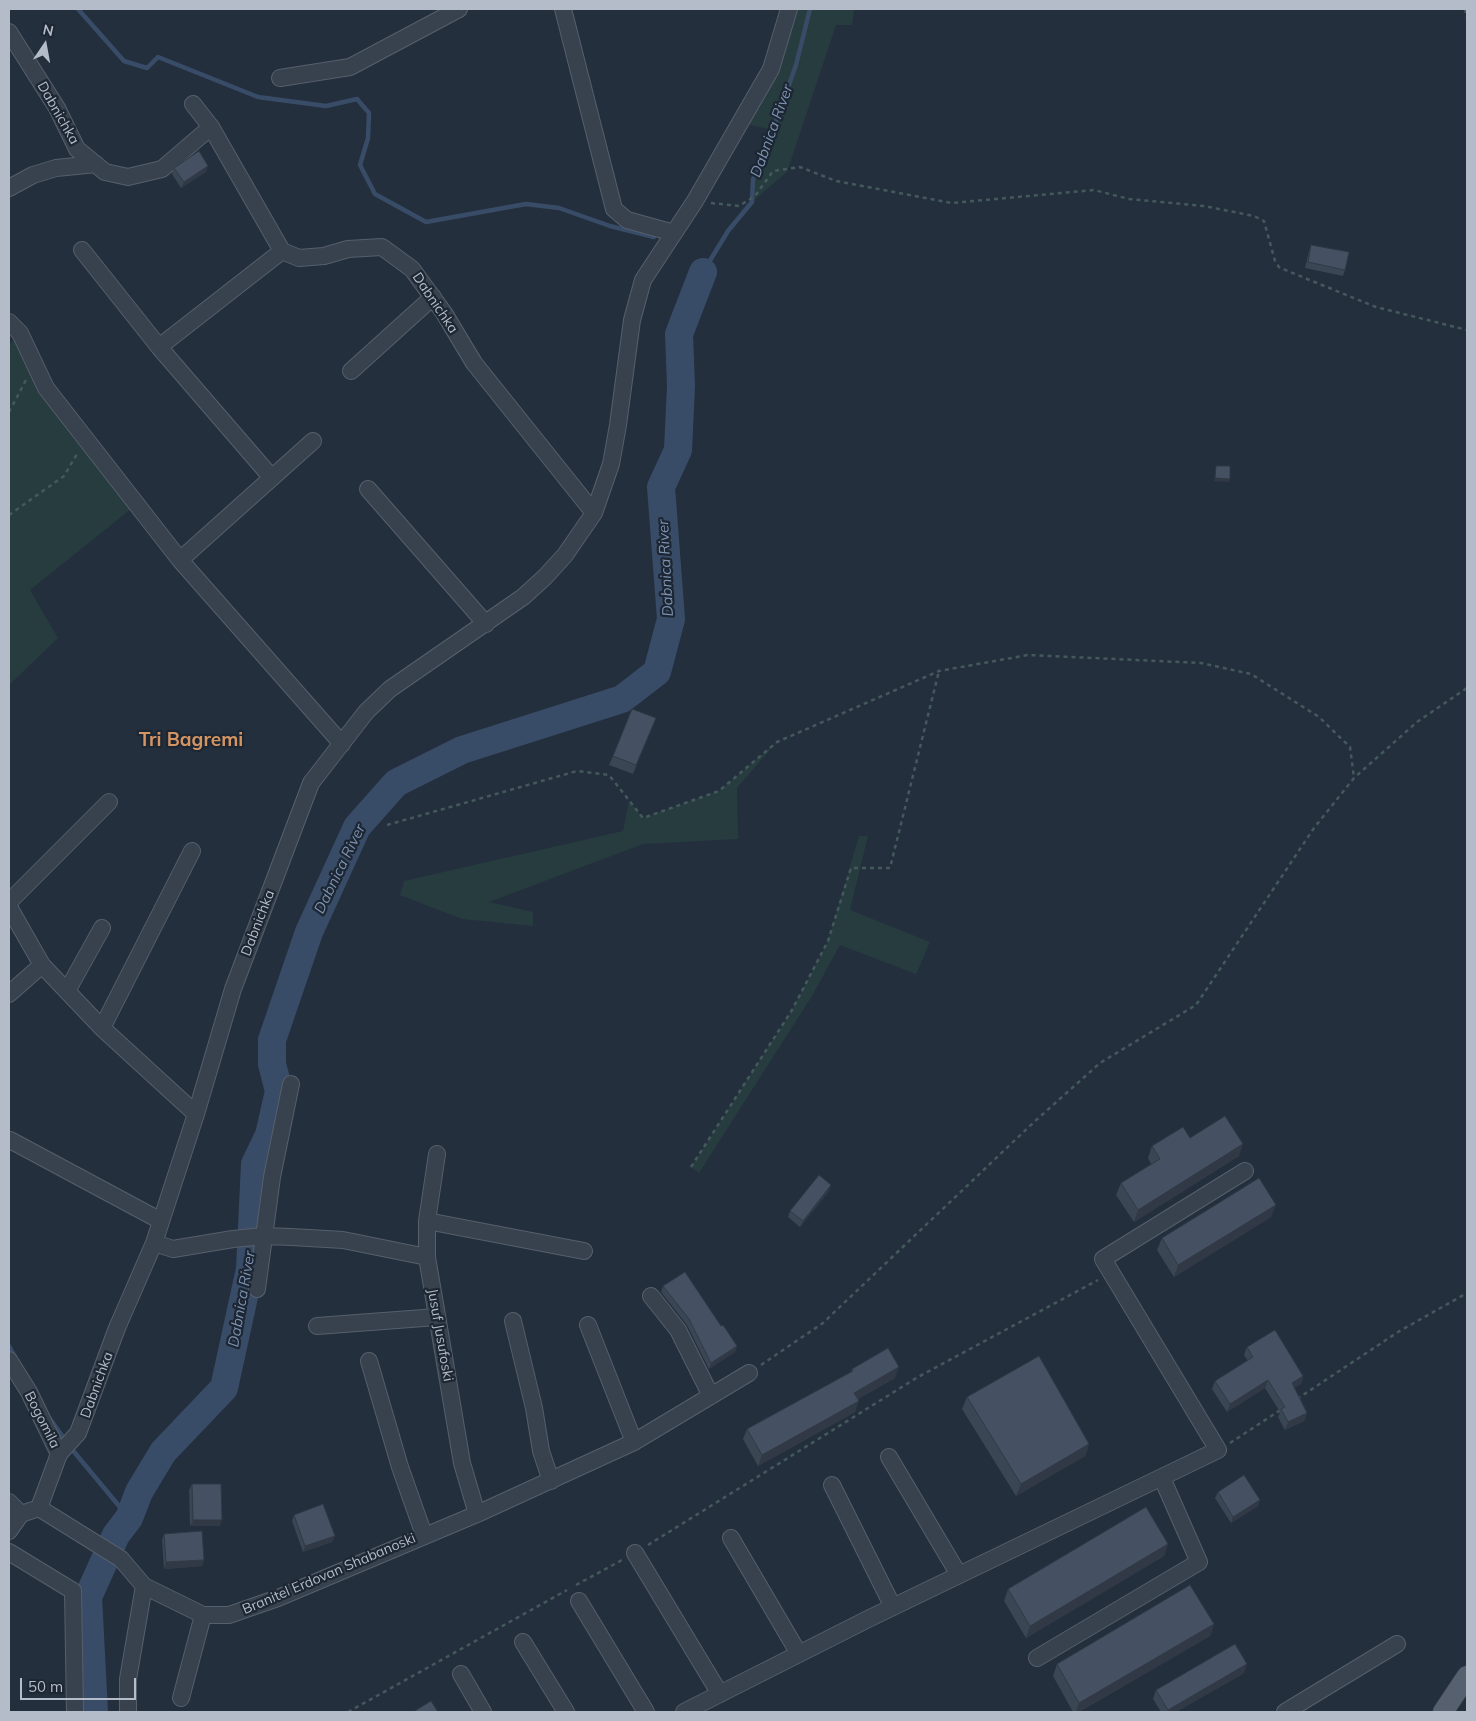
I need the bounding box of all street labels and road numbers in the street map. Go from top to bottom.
street label: Dabnichka [33,79,83,147]
street label: Dabnichka [409,270,461,336]
street label: Dabnichka [238,888,278,958]
street label: Jusuf Jusufoski [424,1287,456,1383]
street label: Dabnichka [77,1349,117,1421]
street label: Bogomila [21,1389,63,1451]
street label: Branitel Erdovan Shabanoski [240,1530,418,1618]

